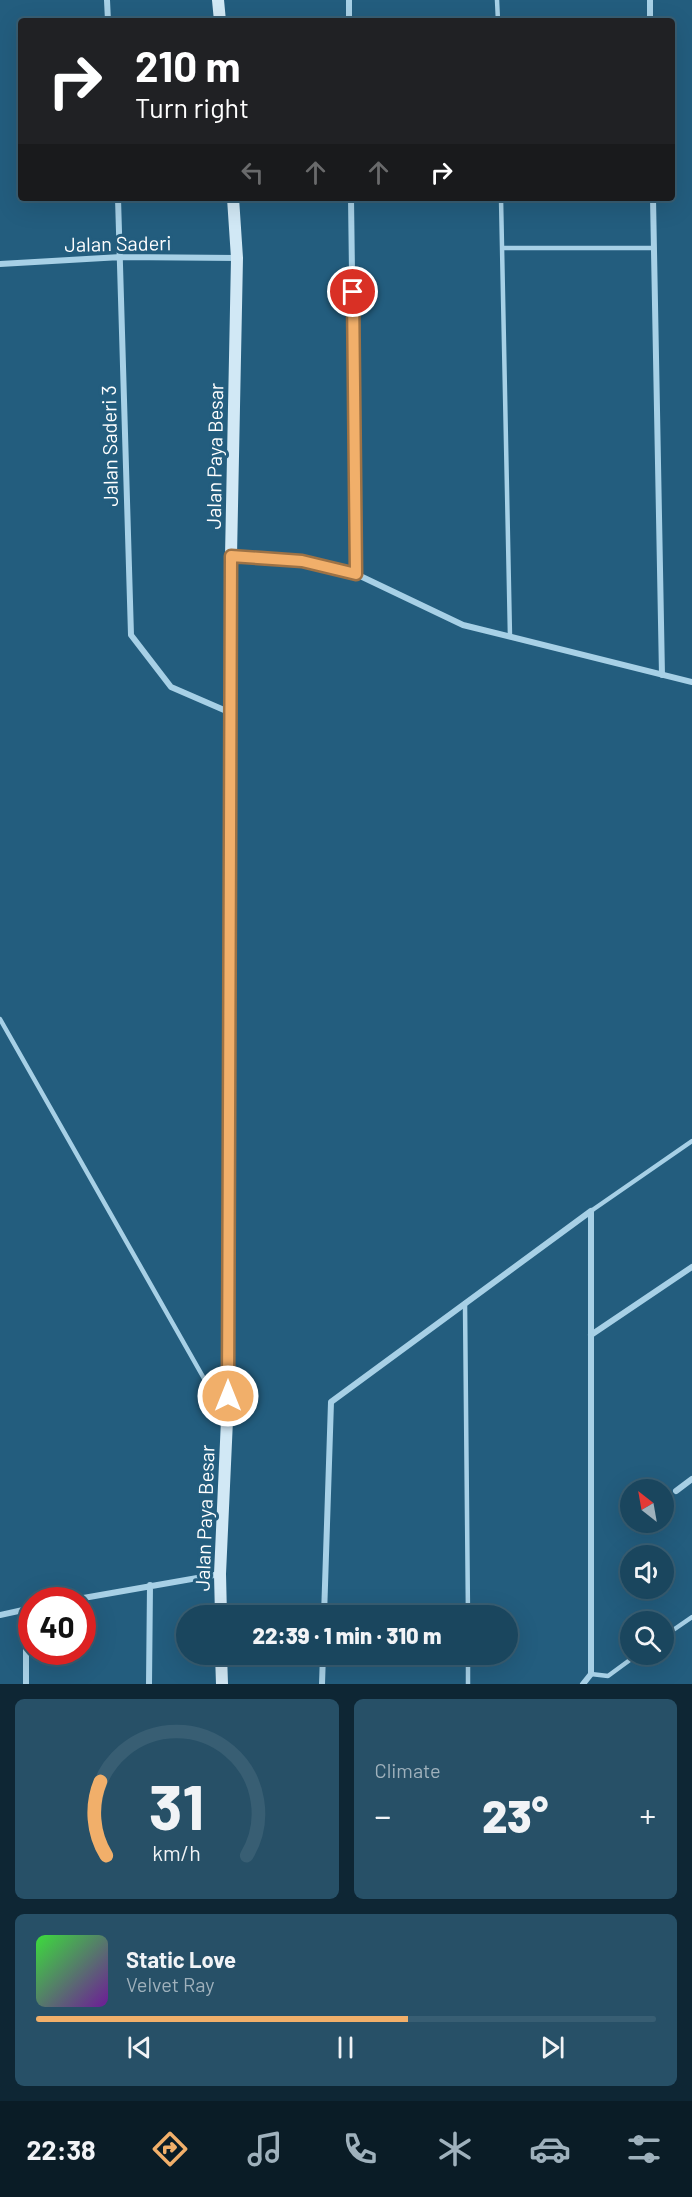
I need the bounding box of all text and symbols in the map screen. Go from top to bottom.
text: 210 m [135,40,241,90]
icon: right [36,42,114,120]
text: Turn right [135,91,249,123]
icon: left [236,156,269,189]
icon: ahead [299,156,332,189]
icon: ahead [362,156,395,189]
icon: right [425,156,458,189]
street label: Jalan Saderi [64,230,172,256]
pin [327,266,378,317]
icon: arrive [336,275,369,308]
street label: Jalan Paya Besar [201,382,227,530]
street label: Jalan Saderi 3 [96,385,122,507]
position arrow [196,1364,260,1428]
street label: Jalan Paya Besar [189,1444,219,1592]
north arrow [620,1479,674,1533]
map controls [620,1479,674,1665]
button: sound [620,1545,674,1599]
speed limit sign: 40 [18,1587,96,1665]
button: search [620,1611,674,1665]
text: 22:39 · 1 min · 310 m [252,1622,442,1648]
text: Climate [375,1758,441,1782]
text: 31 [149,1768,205,1842]
text: 23° [482,1788,548,1842]
text: − [375,1795,391,1835]
text: + [639,1795,656,1835]
text: km/h [152,1840,201,1865]
text: Static Love [126,1946,236,1972]
text: Velvet Ray [126,1972,215,1996]
icon: previous [123,2031,156,2064]
icon: pause [329,2031,362,2064]
icon: next [536,2031,569,2064]
icon: directions [149,2128,191,2170]
icon: music [244,2128,286,2170]
icon: phone [339,2128,381,2170]
icon: climate [434,2128,476,2170]
icon: car [529,2128,571,2170]
icon: filters [623,2128,665,2170]
text: 22:38 [26,2133,96,2165]

